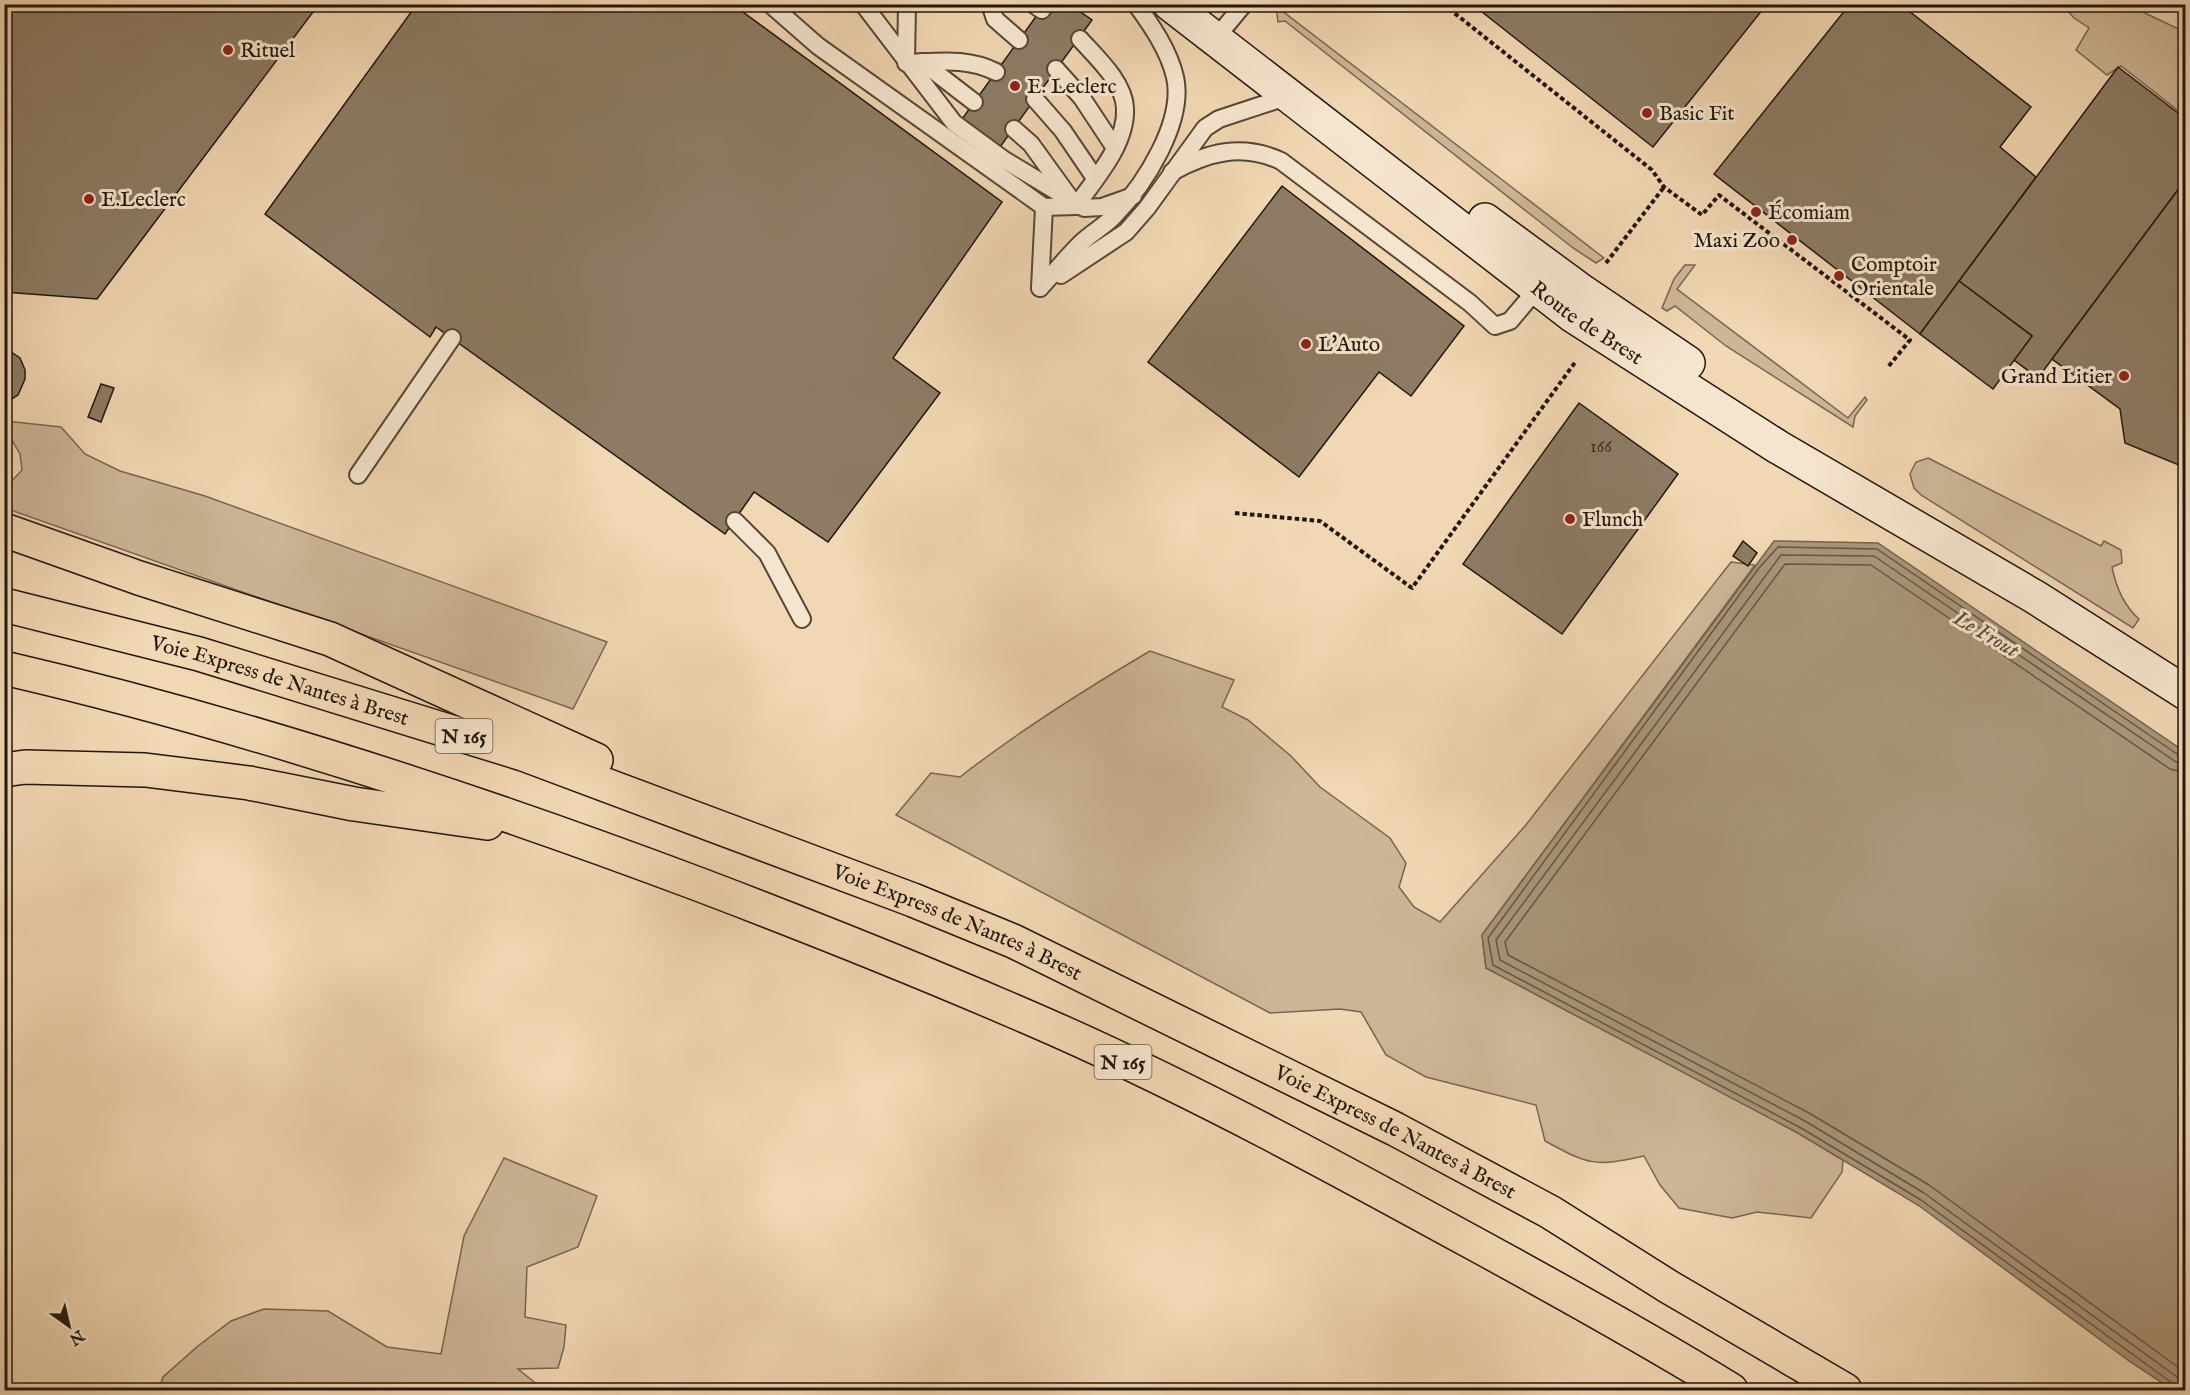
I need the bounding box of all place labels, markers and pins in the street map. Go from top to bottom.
place label: Rituel [240,38,295,65]
marker: Rituel [221,43,235,57]
place label: E. Leclerc [1027,74,1116,101]
marker: E. Leclerc [1008,79,1022,93]
place label: Basic Fit [1659,101,1735,128]
marker: Basic Fit [1640,106,1654,120]
place label: E.Leclerc [101,187,186,214]
marker: E.Leclerc [82,192,96,206]
place label: Écomiam [1768,199,1850,227]
marker: Écomiam [1749,205,1763,219]
place label: Maxi Zoo [1693,228,1780,255]
marker: Maxi Zoo [1785,233,1799,247]
place label: Comptoir Orientale [1851,252,1937,303]
marker: Comptoir Orientale [1832,269,1846,283]
place label: L'Auto [1318,332,1380,359]
marker: L'Auto [1299,337,1313,351]
place label: Grand Litier [2001,364,2112,391]
marker: Grand Litier [2117,369,2131,383]
place label: Flunch [1582,507,1643,534]
marker: Flunch [1563,512,1577,526]

